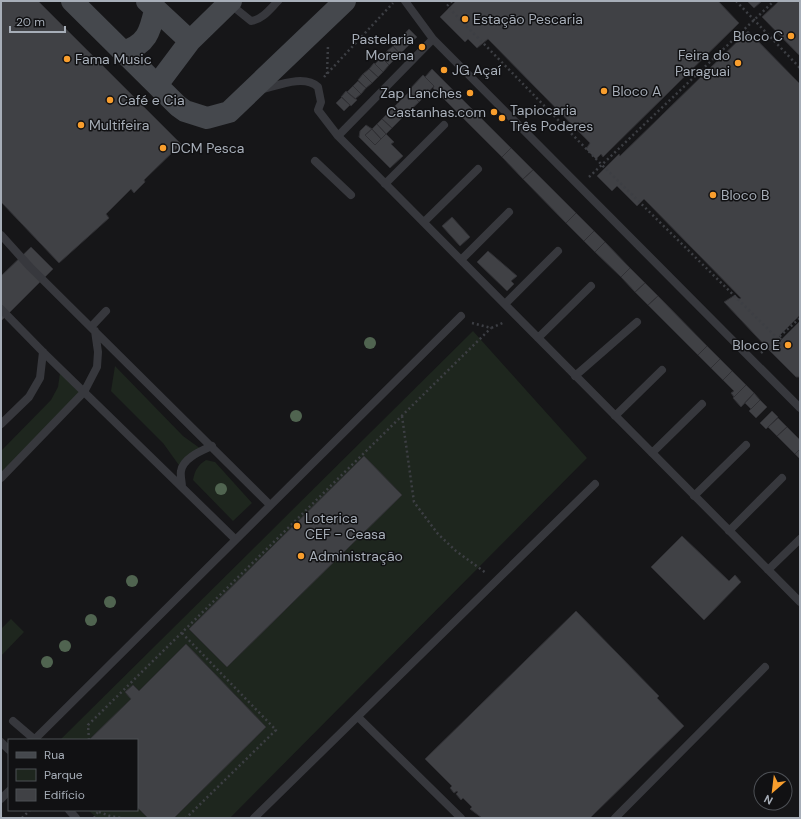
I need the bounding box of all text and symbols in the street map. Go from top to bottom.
scale bar [10,8,65,34]
place label: Estação Pescaria [473,10,583,28]
text: 20 m [16,14,45,30]
marker: Estação Pescaria [460,14,470,24]
place label: Bloco C [733,27,783,45]
place label: Pastelaria Morena [352,30,414,64]
marker: Bloco C [786,31,796,41]
marker: Pastelaria Morena [417,42,427,52]
place label: Feira do Paraguai [675,46,730,80]
place label: Fama Music [75,50,152,68]
marker: Fama Music [62,54,72,64]
marker: Feira do Paraguai [733,58,743,68]
place label: JG Açaí [452,61,502,79]
marker: JG Açaí [439,65,449,75]
place label: Bloco A [612,82,661,100]
place label: Zap Lanches [380,84,462,102]
marker: Bloco A [599,86,609,96]
marker: Zap Lanches [465,88,475,98]
place label: Café e Cia [118,91,185,109]
marker: Café e Cia [105,95,115,105]
place label: Tapiocaria Três Poderes [510,101,593,135]
place label: Castanhas.com [386,103,486,121]
marker: Castanhas.com [489,107,499,117]
marker: Tapiocaria Três Poderes [497,113,507,123]
place label: Multifeira [89,116,149,134]
marker: Multifeira [76,120,86,130]
place label: DCM Pesca [171,139,245,157]
marker: DCM Pesca [158,143,168,153]
place label: Bloco B [721,186,769,204]
marker: Bloco B [708,190,718,200]
place label: Bloco E [732,336,780,354]
marker: Bloco E [783,340,793,350]
place label: Loterica CEF - Ceasa [305,509,386,543]
marker: Loterica CEF - Ceasa [292,521,302,531]
place label: Administração [309,547,403,565]
marker: Administração [296,551,306,561]
legend [8,739,138,811]
text: Rua [44,747,65,763]
text: Parque [44,767,83,783]
north arrow [753,771,793,811]
text: Edifício [44,787,85,803]
text: N [761,792,775,808]

